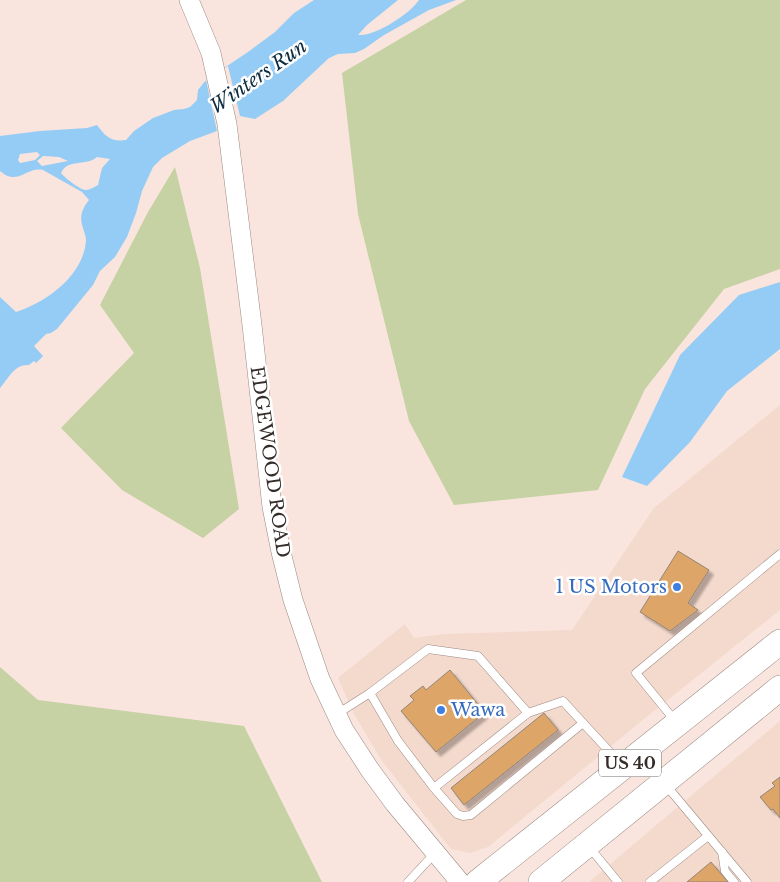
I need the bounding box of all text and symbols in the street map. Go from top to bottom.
water label: Winters Run [206,35,311,118]
street label: EDGEWOOD ROAD [246,365,294,559]
place label: 1 US Motors [555,576,667,598]
marker: 1 US Motors [671,581,683,593]
place label: Wawa [450,699,505,721]
marker: Wawa [435,704,447,716]
road number: US 40 [599,750,661,776]

